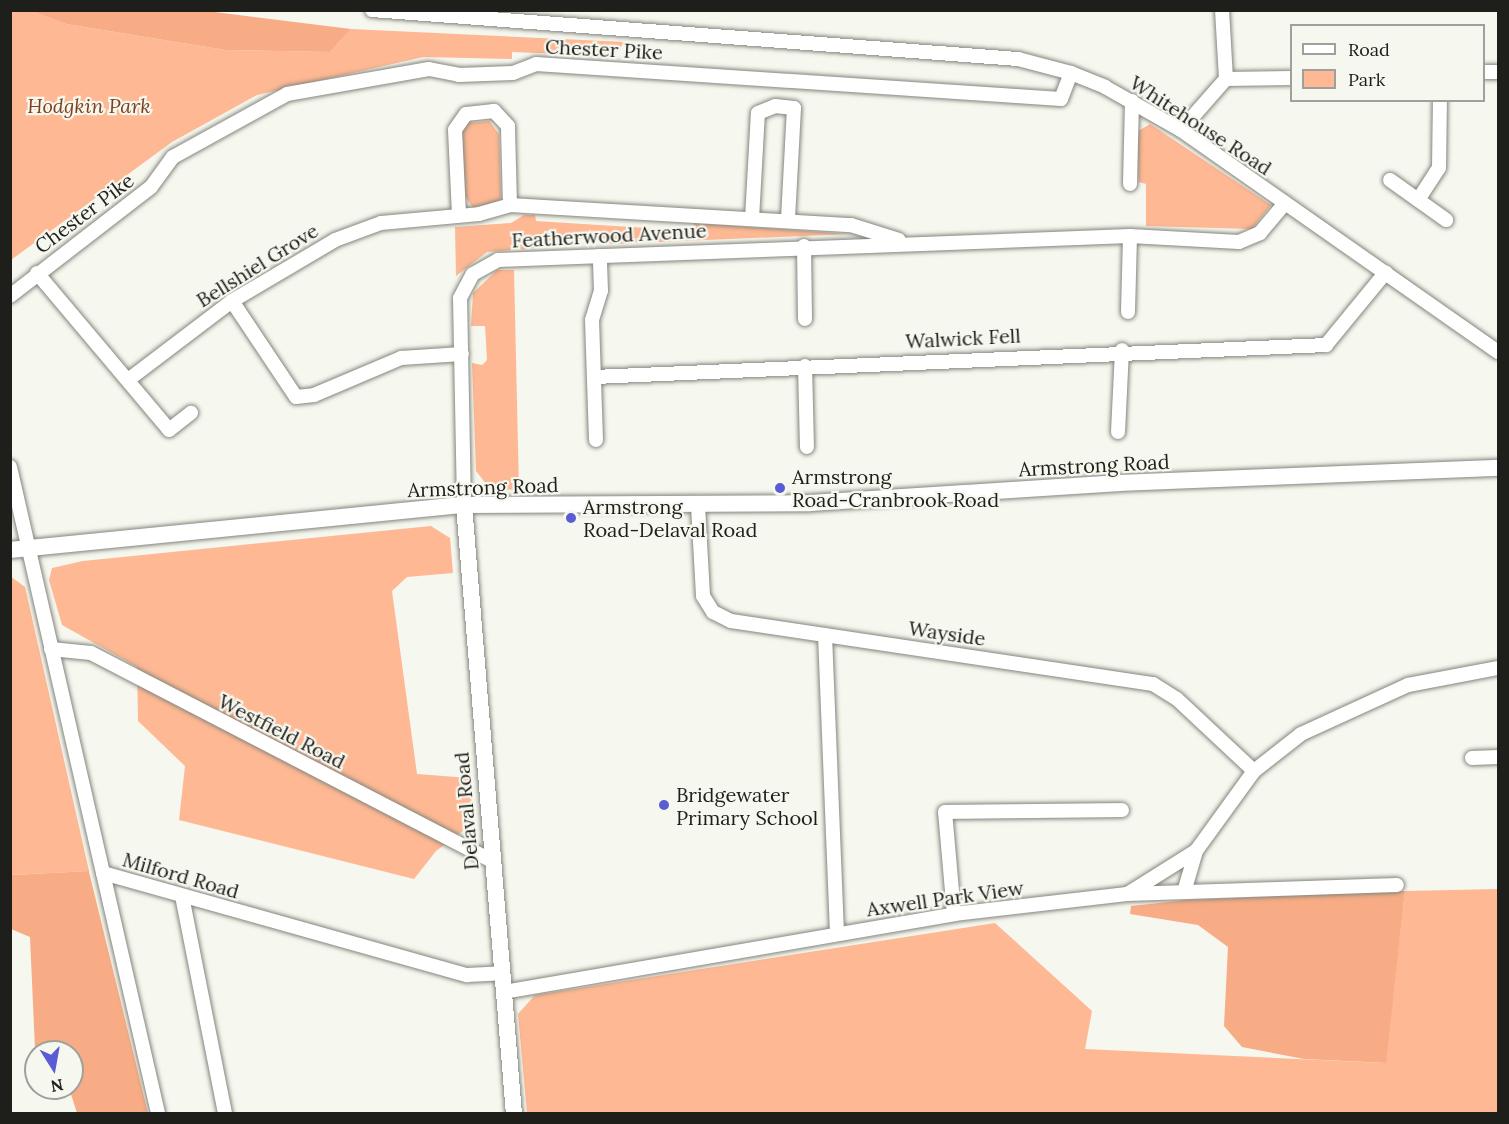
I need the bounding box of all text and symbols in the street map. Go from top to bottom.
legend [1290,24,1485,102]
street label: Chester Pike [545,34,663,64]
text: Road [1348,38,1390,61]
text: Park [1348,68,1385,91]
street label: Whitehouse Road [1126,70,1276,180]
park label: Hodgkin Park [27,93,151,117]
street label: Chester Pike [30,168,138,258]
street label: Bellshiel Grove [192,218,322,312]
street label: Featherwood Avenue [511,218,707,252]
street label: Walwick Fell [905,323,1021,353]
street label: Armstrong Road [1018,449,1170,481]
place label: Armstrong Road-Cranbrook Road [792,464,999,511]
street label: Armstrong Road [407,472,559,502]
marker: Armstrong Road-Cranbrook Road [773,481,787,495]
place label: Armstrong Road-Delaval Road [583,494,757,541]
marker: Armstrong Road-Delaval Road [564,511,578,525]
street label: Wayside [907,616,987,650]
street label: Westfield Road [214,689,350,773]
street label: Delaval Road [449,751,483,871]
place label: Bridgewater Primary School [676,782,818,829]
marker: Bridgewater Primary School [657,798,671,812]
street label: Milford Road [120,847,242,903]
street label: Axwell Park View [865,875,1025,921]
north arrow [24,1040,84,1100]
text: N [49,1075,65,1097]

